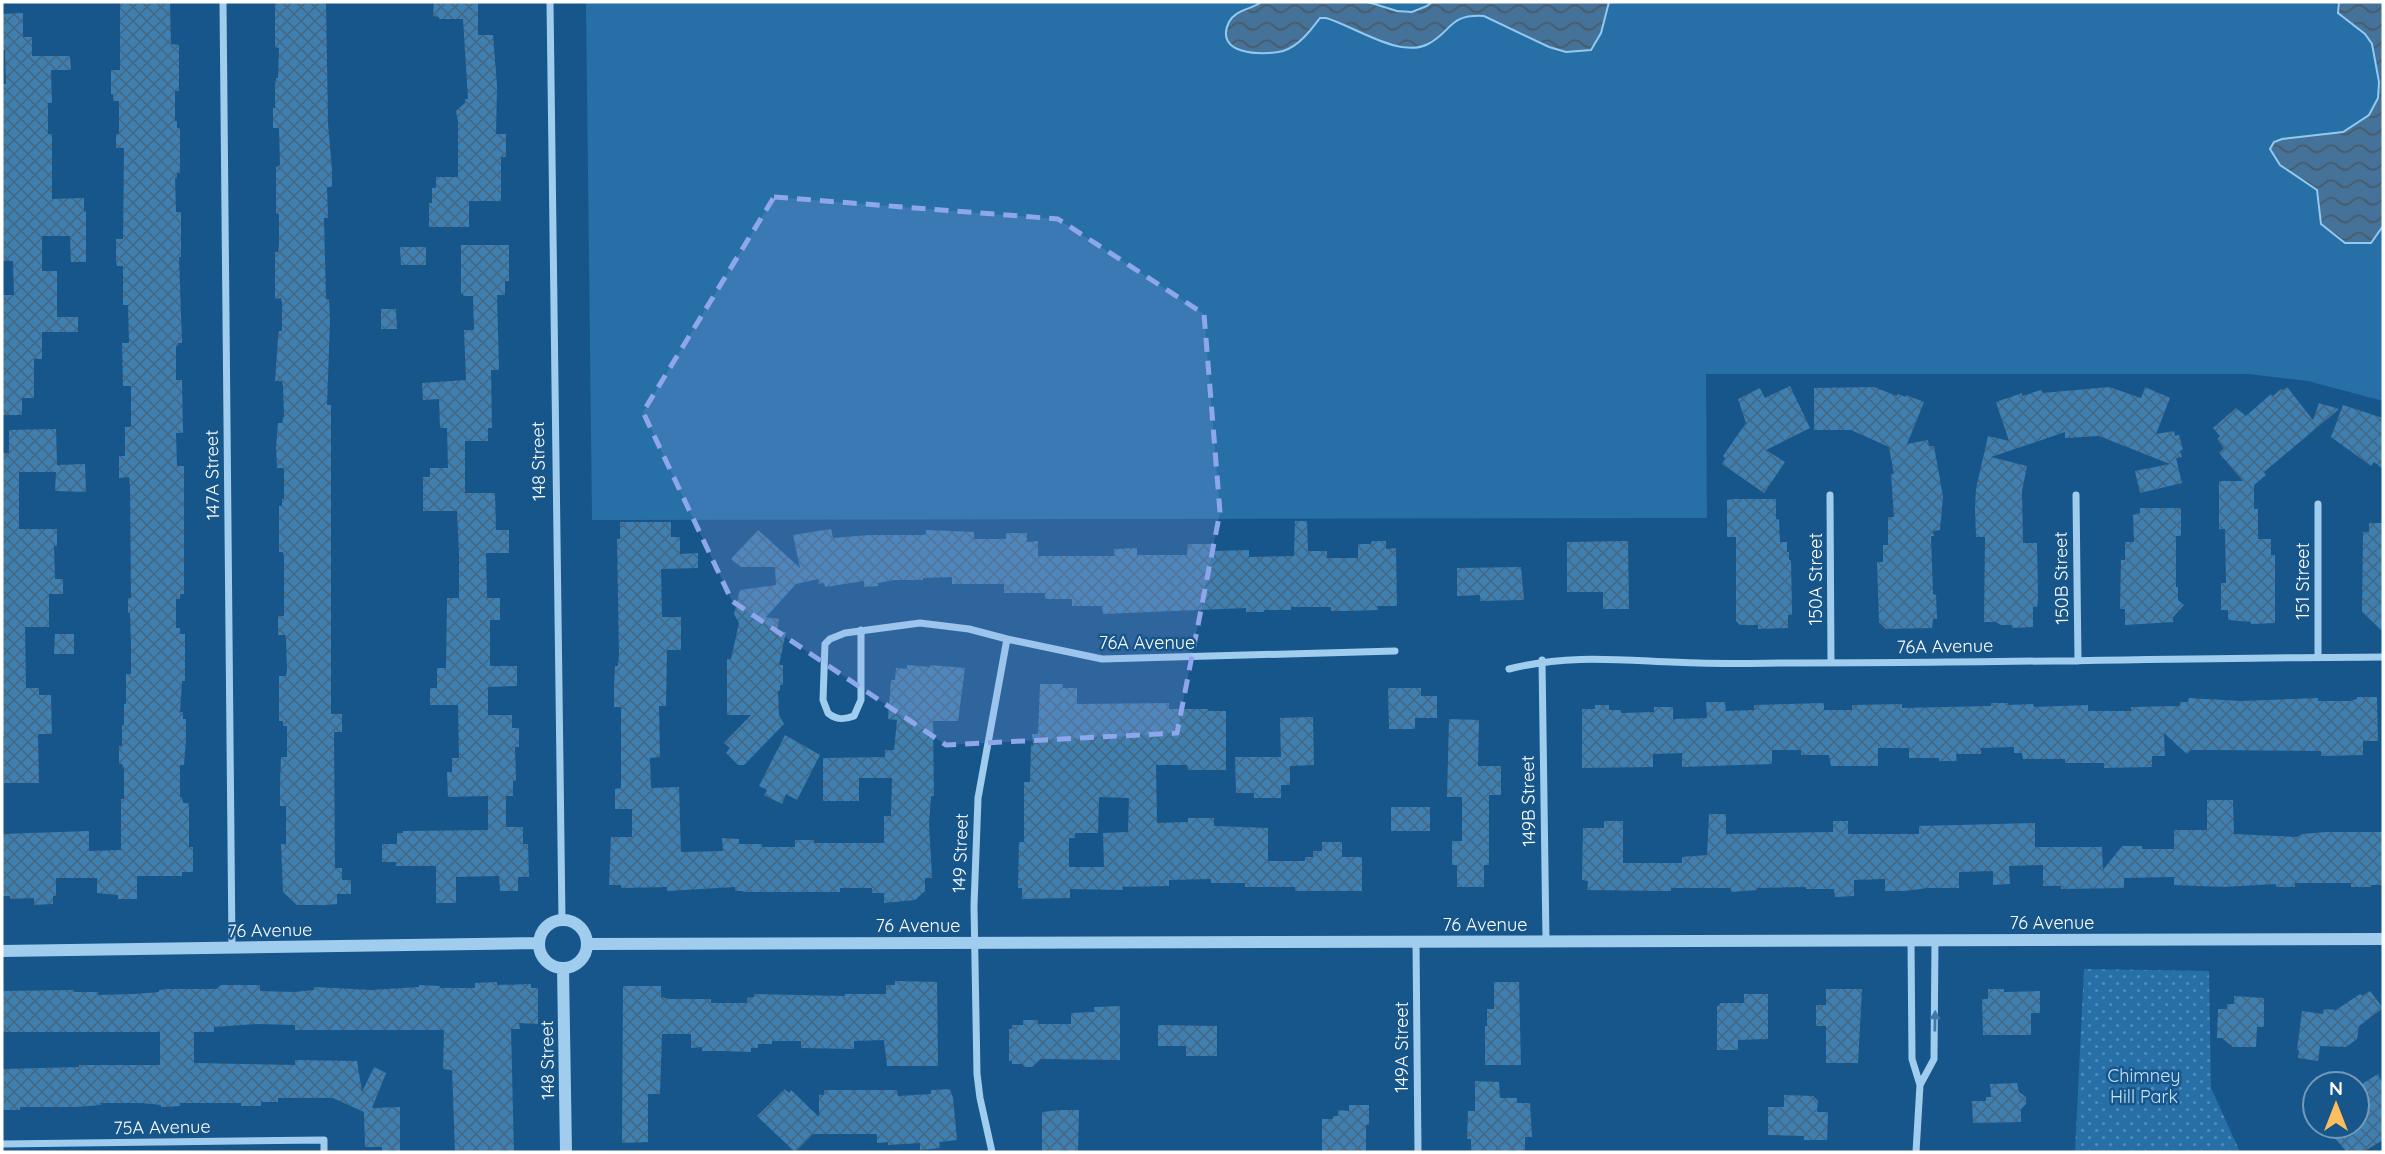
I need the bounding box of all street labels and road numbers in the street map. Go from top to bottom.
street label: 148 Street [526,421,550,501]
street label: 147A Street [200,430,224,520]
street label: 150B Street [2049,531,2073,625]
street label: 150A Street [1804,533,1827,625]
street label: 151 Street [2291,542,2314,620]
street label: 76A Avenue [1099,631,1195,654]
street label: 76A Avenue [1897,634,1993,658]
street label: 149B Street [1516,755,1540,847]
street label: 149 Street [947,813,973,893]
street label: 76 Avenue [2010,911,2094,934]
street label: 76 Avenue [1443,913,1527,936]
street label: 76 Avenue [876,914,960,937]
street label: 76 Avenue [227,918,313,942]
street label: 149A Street [1390,1001,1413,1093]
street label: 148 Street [535,1020,559,1100]
street label: 75A Avenue [113,1115,211,1139]

